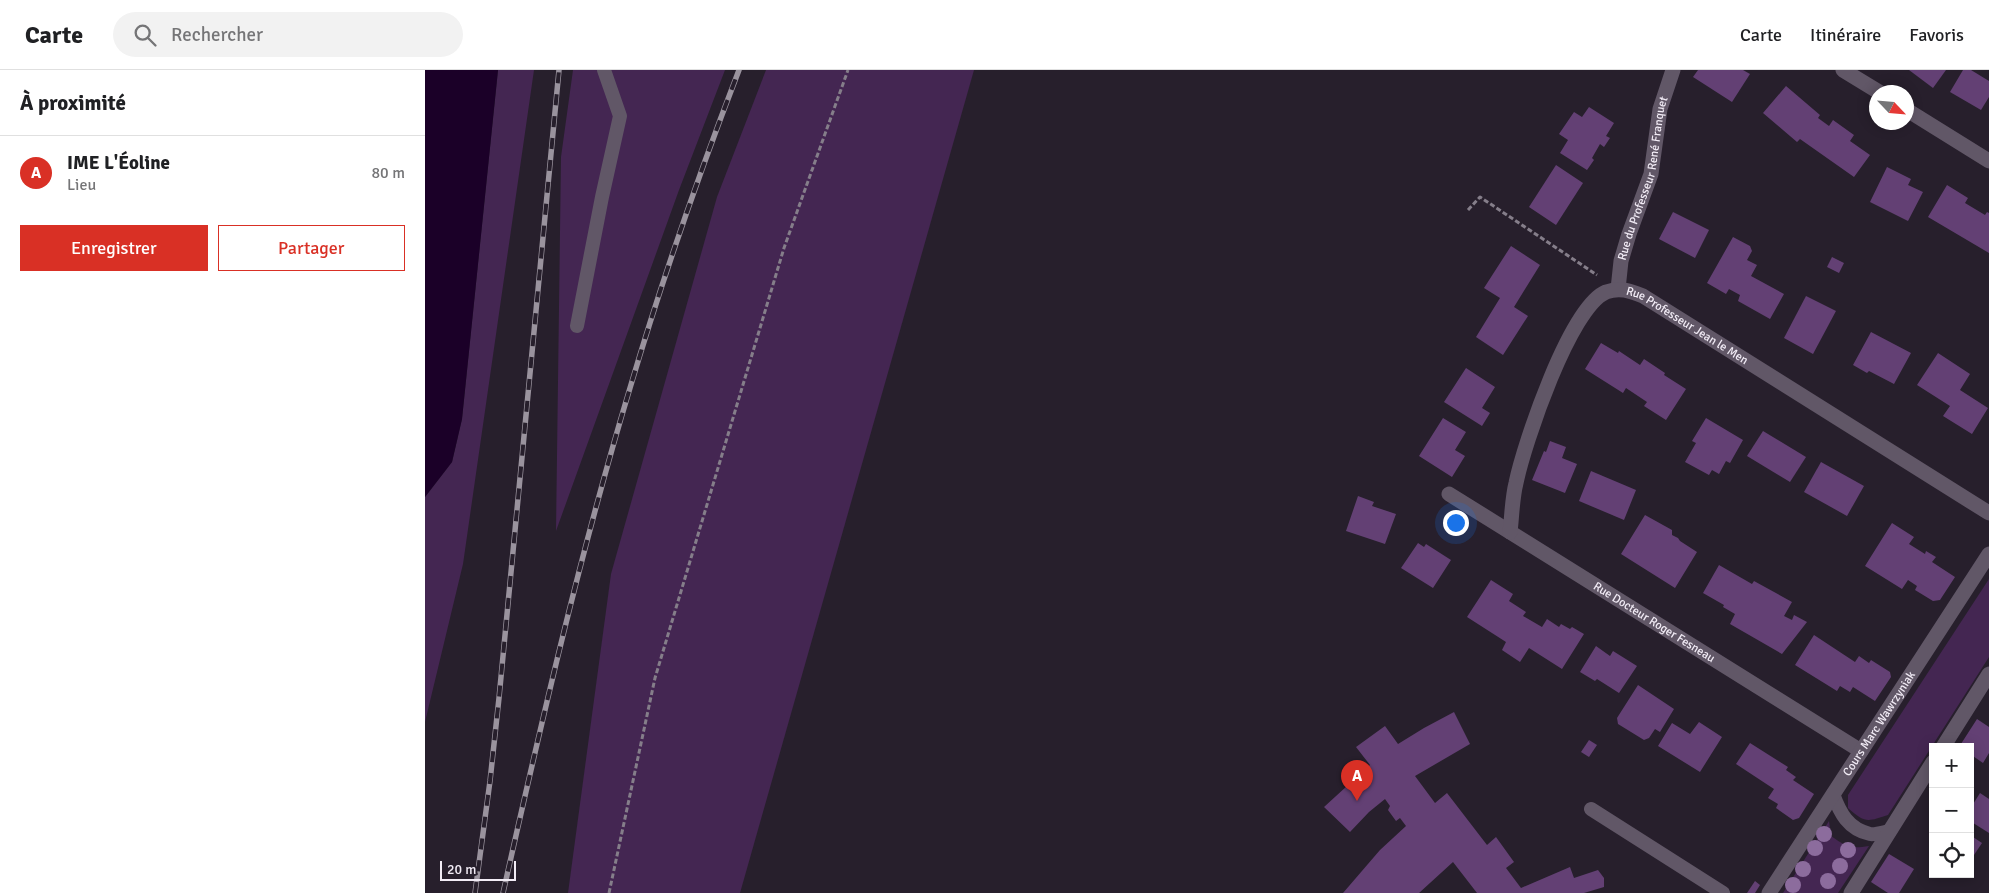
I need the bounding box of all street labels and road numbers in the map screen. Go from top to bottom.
street label: Rue du Professeur René Franquet [1615,95,1672,262]
street label: Rue Professeur Jean le Men [1624,284,1751,368]
street label: Rue Docteur Roger Fesneau [1590,579,1718,666]
street label: Cours Marc Wawrzyniak [1840,668,1919,779]

